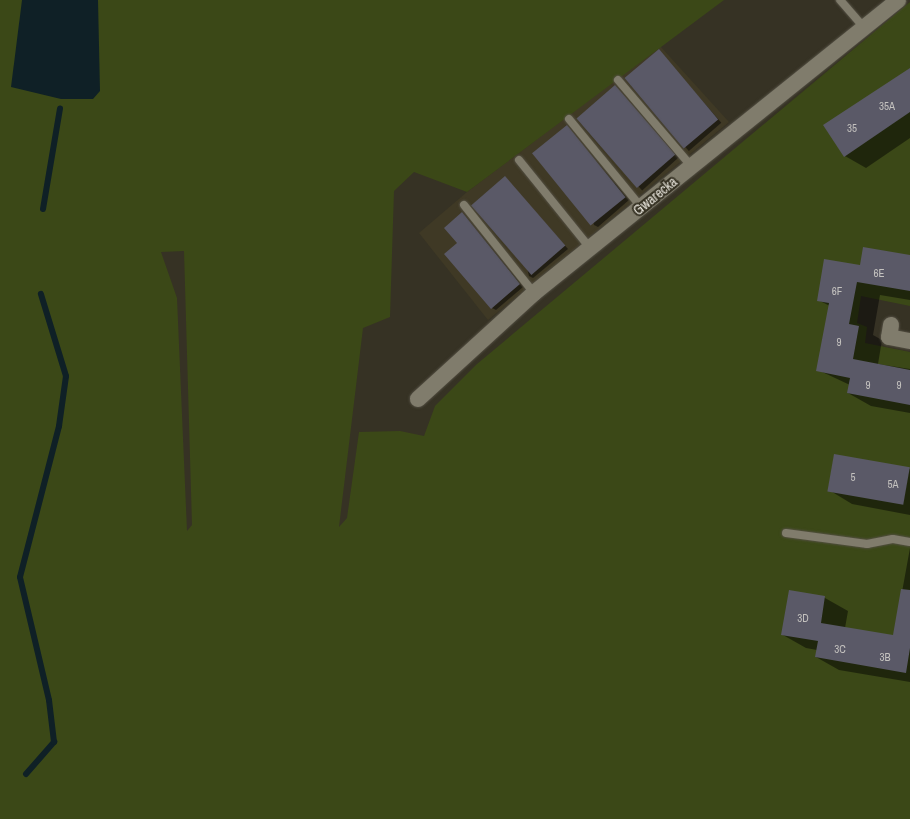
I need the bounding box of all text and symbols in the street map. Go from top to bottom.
house number: 35A [879,99,895,113]
house number: 35 [847,121,857,135]
street label: Gwarecka [630,173,680,219]
house number: 6E [873,266,885,280]
house number: 6F [832,284,842,298]
house number: 9 [836,335,842,349]
house number: 9 [865,378,871,392]
house number: 9 [896,378,902,392]
house number: 5 [850,470,856,484]
house number: 5A [887,477,899,491]
house number: 3D [797,611,809,625]
house number: 3C [834,642,846,656]
house number: 3B [879,650,891,664]

